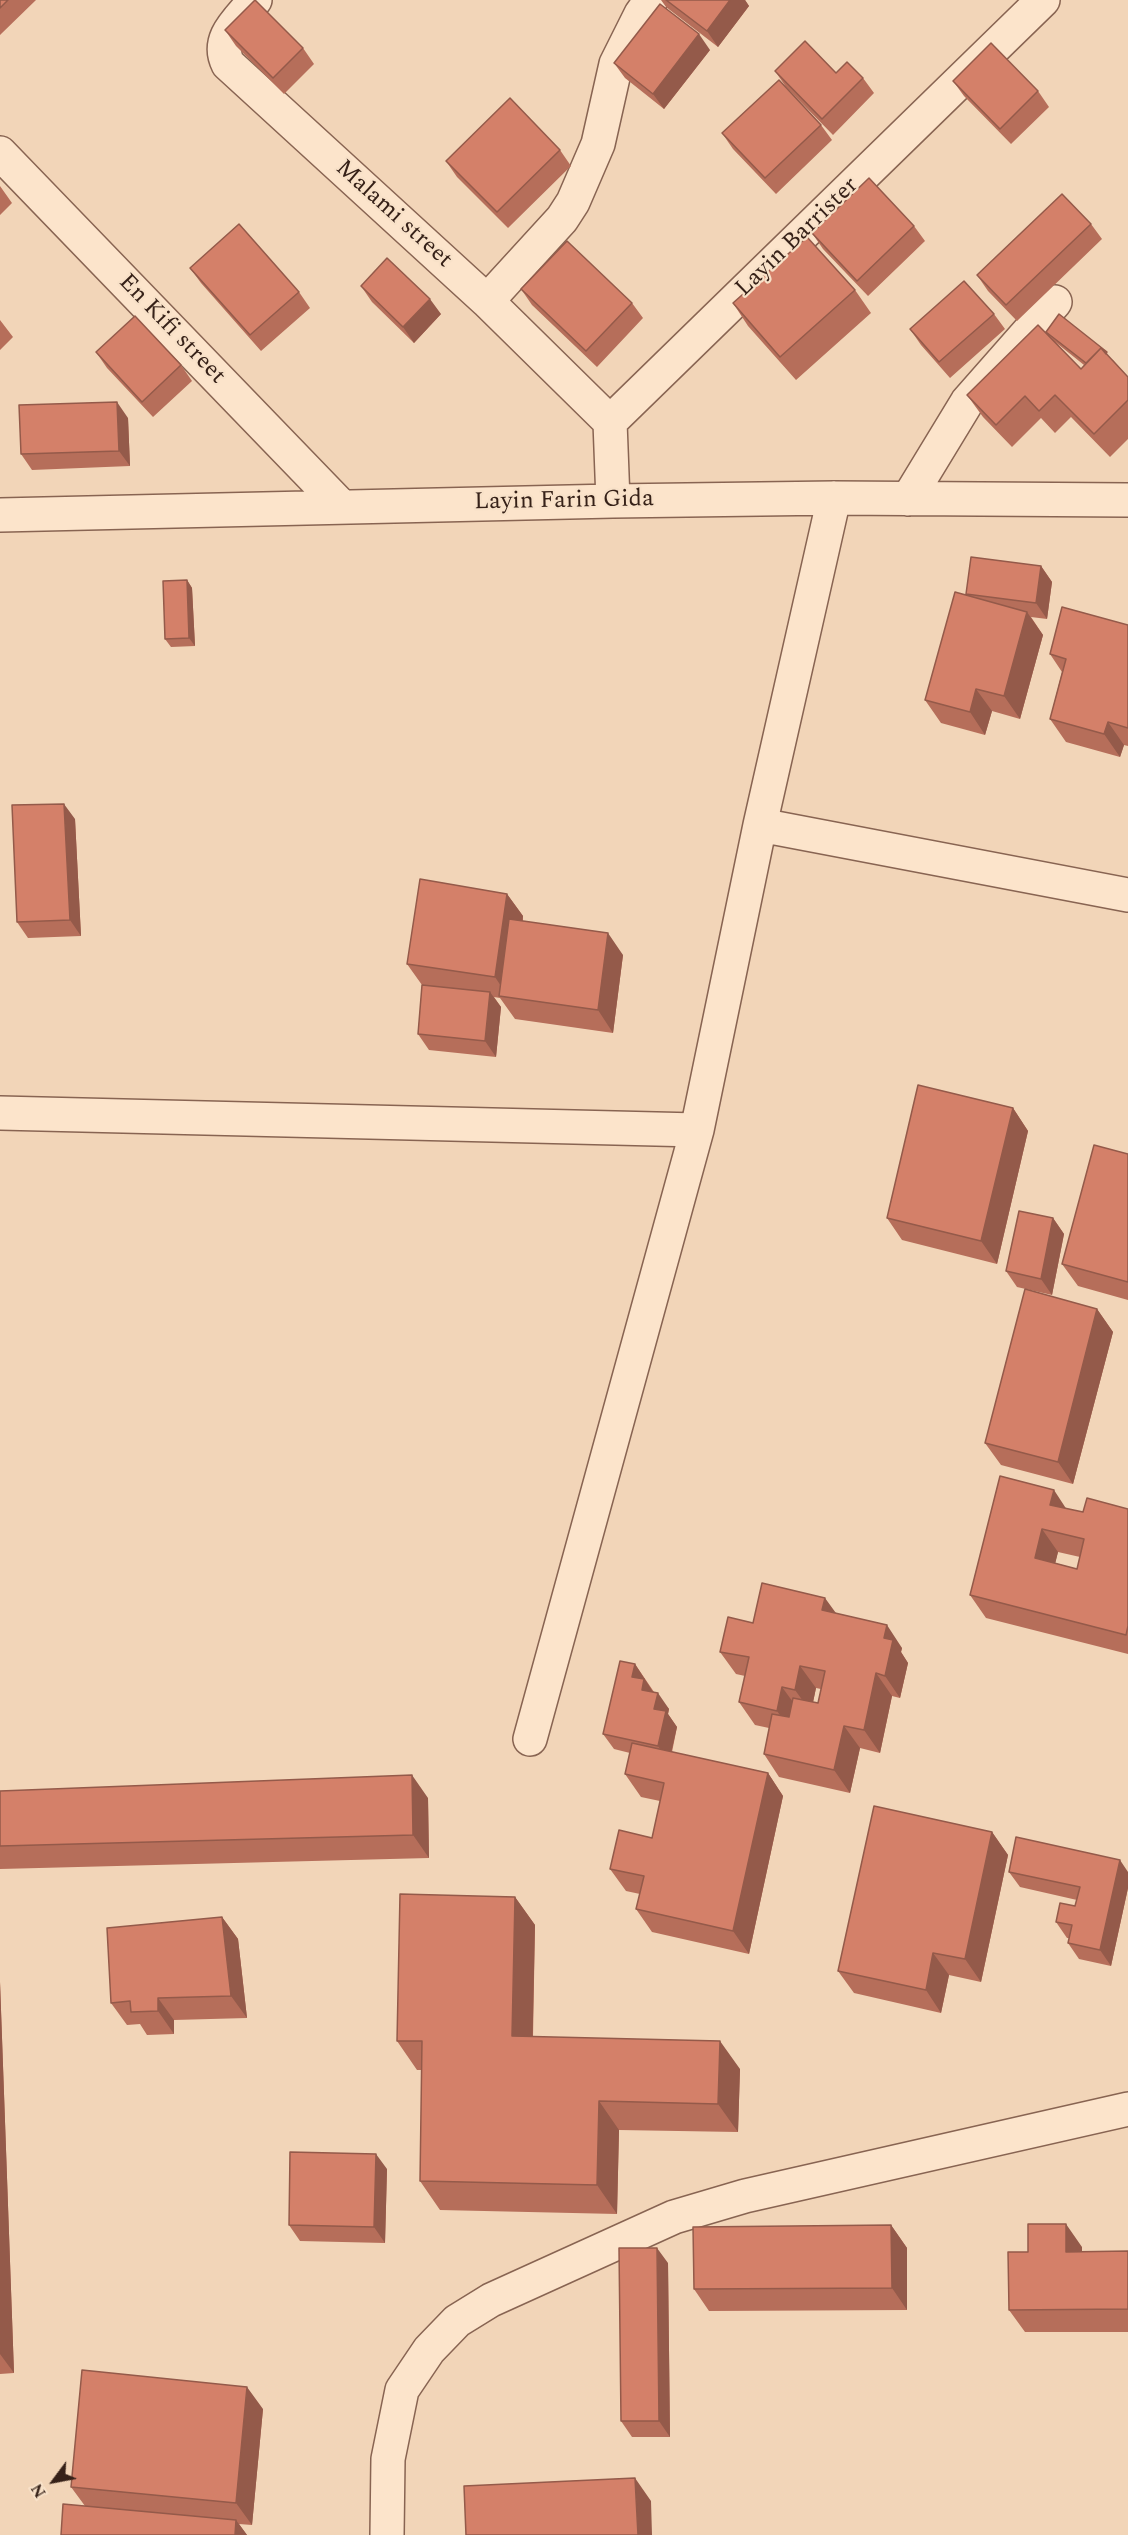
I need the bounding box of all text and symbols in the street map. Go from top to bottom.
street label: Malami street [329,155,457,275]
street label: Layin Barrister [731,172,865,304]
street label: En Kifi street [111,269,231,391]
street label: Layin Farin Gida [474,486,654,518]
north arrow [24,2451,84,2511]
text: N [25,2479,52,2502]

